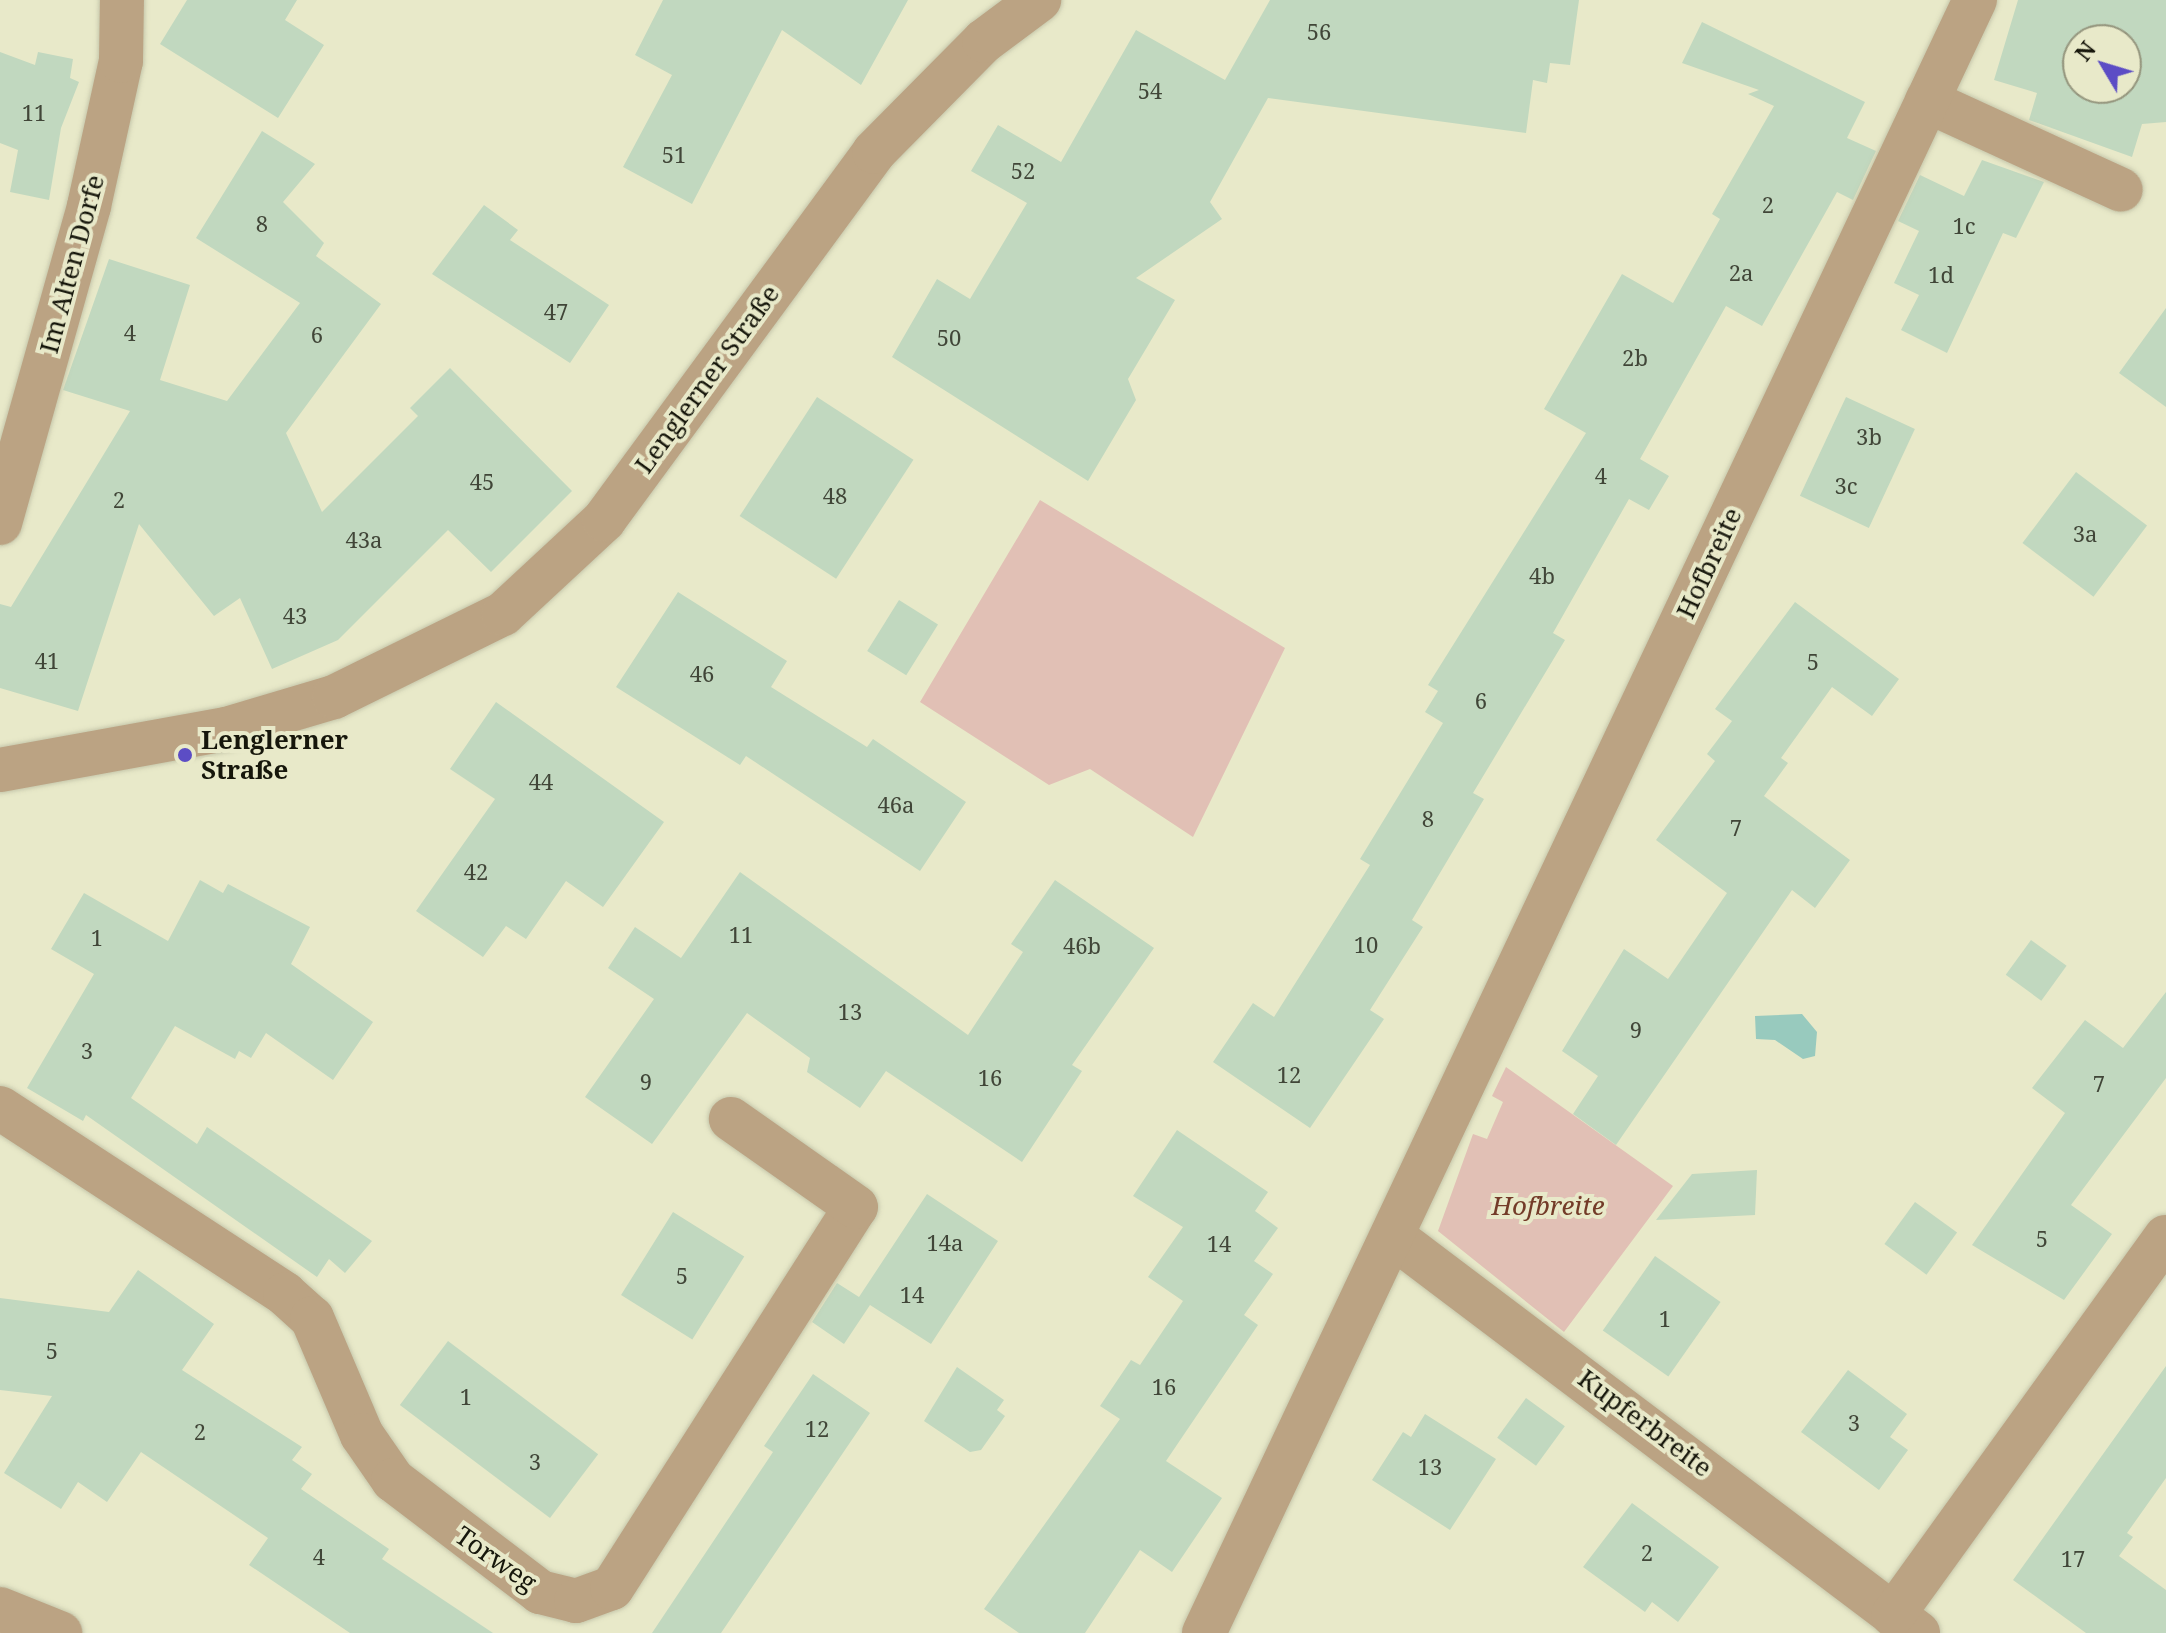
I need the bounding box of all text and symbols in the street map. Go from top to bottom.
house number: 56 [1307,19,1331,45]
north arrow [2062,24,2142,104]
text: N [2068,34,2102,67]
house number: 54 [1138,78,1162,104]
house number: 11 [22,100,46,126]
house number: 51 [662,142,686,168]
house number: 52 [1011,158,1035,184]
street label: Im Alten Dorfe [33,171,111,357]
house number: 2 [1762,192,1774,218]
house number: 8 [256,211,268,237]
house number: 1c [1952,213,1976,239]
house number: 2a [1729,260,1753,286]
house number: 1d [1928,262,1954,288]
street label: Lenglerner Straße [628,279,786,479]
house number: 47 [544,299,568,325]
house number: 4 [124,320,136,346]
house number: 6 [311,322,323,348]
house number: 50 [937,325,961,351]
house number: 2b [1622,345,1648,371]
house number: 3b [1856,424,1882,450]
house number: 4 [1595,463,1607,489]
house number: 45 [470,469,494,495]
house number: 3c [1834,473,1858,499]
house number: 48 [823,483,847,509]
house number: 2 [113,487,125,513]
street label: Hofbreite [1670,503,1748,623]
house number: 3a [2073,521,2097,547]
house number: 43a [346,527,382,553]
house number: 4b [1529,563,1555,589]
house number: 43 [283,603,307,629]
house number: 41 [35,648,59,674]
house number: 5 [1807,649,1819,675]
house number: 46 [690,661,714,687]
house number: 6 [1475,688,1487,714]
place label: Lenglerner Straße [201,724,348,786]
marker: Lenglerner Straße [176,746,194,764]
house number: 44 [529,769,553,795]
house number: 46a [878,792,914,818]
house number: 8 [1422,806,1434,832]
house number: 7 [1730,815,1742,841]
house number: 42 [464,859,488,885]
house number: 11 [729,922,753,948]
house number: 1 [91,925,103,951]
house number: 10 [1354,932,1378,958]
house number: 46b [1063,933,1101,959]
house number: 13 [838,999,862,1025]
house number: 9 [1630,1017,1642,1043]
house number: 3 [81,1038,93,1064]
house number: 12 [1277,1062,1301,1088]
house number: 16 [978,1065,1002,1091]
house number: 9 [640,1069,652,1095]
house number: 7 [2093,1071,2105,1097]
park label: Hofbreite [1491,1190,1605,1222]
house number: 5 [2036,1226,2048,1252]
house number: 14a [927,1230,963,1256]
house number: 14 [1207,1231,1231,1257]
house number: 5 [676,1263,688,1289]
house number: 14 [900,1282,924,1308]
house number: 1 [1659,1306,1671,1332]
house number: 5 [46,1338,58,1364]
street label: Kupferbreite [1572,1363,1718,1483]
house number: 16 [1152,1374,1176,1400]
house number: 1 [460,1384,472,1410]
house number: 3 [1848,1410,1860,1436]
house number: 12 [805,1416,829,1442]
house number: 2 [194,1419,206,1445]
house number: 3 [529,1449,541,1475]
house number: 13 [1418,1454,1442,1480]
street label: Torweg [449,1520,543,1598]
house number: 2 [1641,1540,1653,1566]
house number: 4 [313,1544,325,1570]
house number: 17 [2061,1546,2085,1572]

